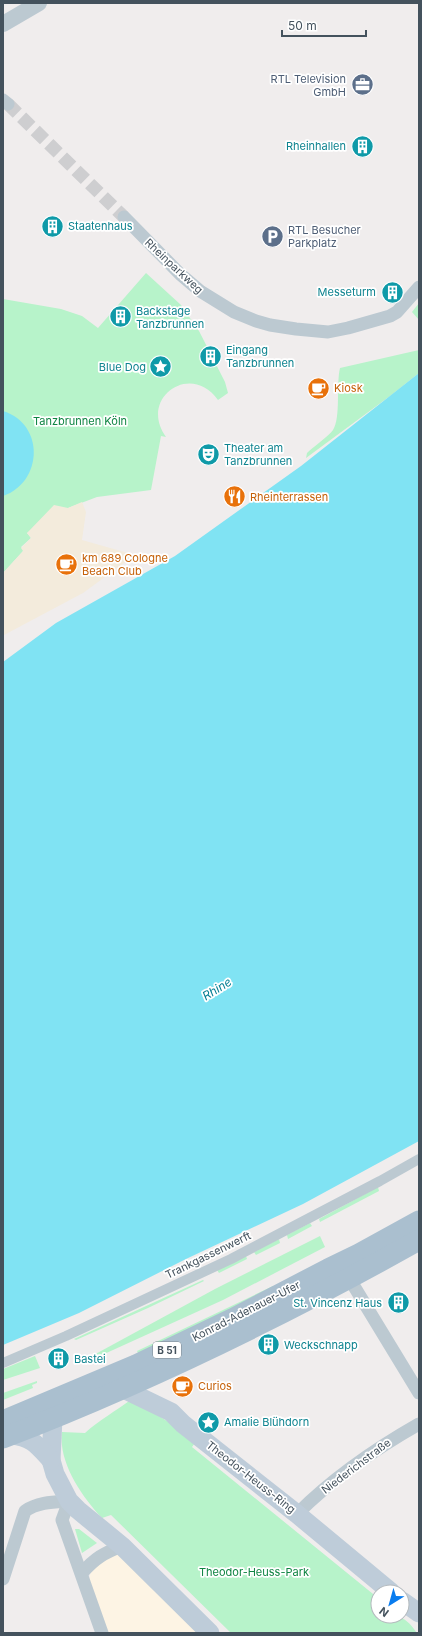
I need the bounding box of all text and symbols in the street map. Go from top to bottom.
scale bar [282,12,366,38]
text: 50 m [288,18,317,33]
place label: RTL Television GmbH [271,72,346,99]
office icon: RTL Television GmbH [349,72,375,98]
building icon: Rheinhallen [349,133,375,159]
place label: Rheinhallen [286,139,346,153]
building icon: Staatenhaus [40,213,66,239]
place label: Staatenhaus [68,219,133,233]
parking icon: RTL Besucher Parkplatz [259,223,285,249]
place label: RTL Besucher Parkplatz [288,223,361,250]
street label: Rheinparkweg [142,235,206,297]
building icon: Messeturm [379,279,405,305]
place label: Messeturm [318,285,376,299]
building icon: Backstage Tanzbrunnen [108,304,134,330]
place label: Backstage Tanzbrunnen [136,304,204,331]
building icon: Eingang Tanzbrunnen [198,343,224,369]
place label: Eingang Tanzbrunnen [226,343,294,370]
place icon: Blue Dog [148,354,174,380]
place label: Blue Dog [99,360,146,374]
cafe icon: Kiosk [306,375,332,401]
place label: Kiosk [334,381,363,395]
park label: Tanzbrunnen Köln [33,414,127,428]
theatre icon: Theater am Tanzbrunnen [195,441,221,467]
place label: Theater am Tanzbrunnen [224,441,292,468]
restaurant icon: Rheinterrassen [221,484,247,510]
place label: Rheinterrassen [250,490,328,504]
cafe icon: km 689 Cologne Beach Club [54,551,80,577]
place label: km 689 Cologne Beach Club [82,551,168,578]
water label: Rhine [199,974,234,1003]
street label: Trankgassenwerft [163,1228,253,1282]
street label: Konrad-Adenauer-Ufer [190,1278,302,1344]
building icon: St. Vincenz Haus [385,1290,411,1316]
place label: St. Vincenz Haus [293,1296,382,1310]
building icon: Weckschnapp [256,1332,282,1358]
place label: Weckschnapp [284,1338,358,1352]
road number: B 51 [153,1342,181,1358]
building icon: Bastei [45,1346,71,1372]
place label: Bastei [74,1352,106,1366]
cafe icon: Curios [170,1373,196,1399]
place label: Curios [198,1379,232,1393]
place icon: Amalie Blühdorn [196,1409,222,1435]
place label: Amalie Blühdorn [224,1415,309,1429]
street label: Niederichstraße [319,1435,393,1497]
street label: Theodor-Heuss-Ring [204,1438,298,1516]
park label: Theodor-Heuss-Park [199,1565,309,1579]
north arrow [370,1584,410,1624]
text: N [376,1604,392,1620]

